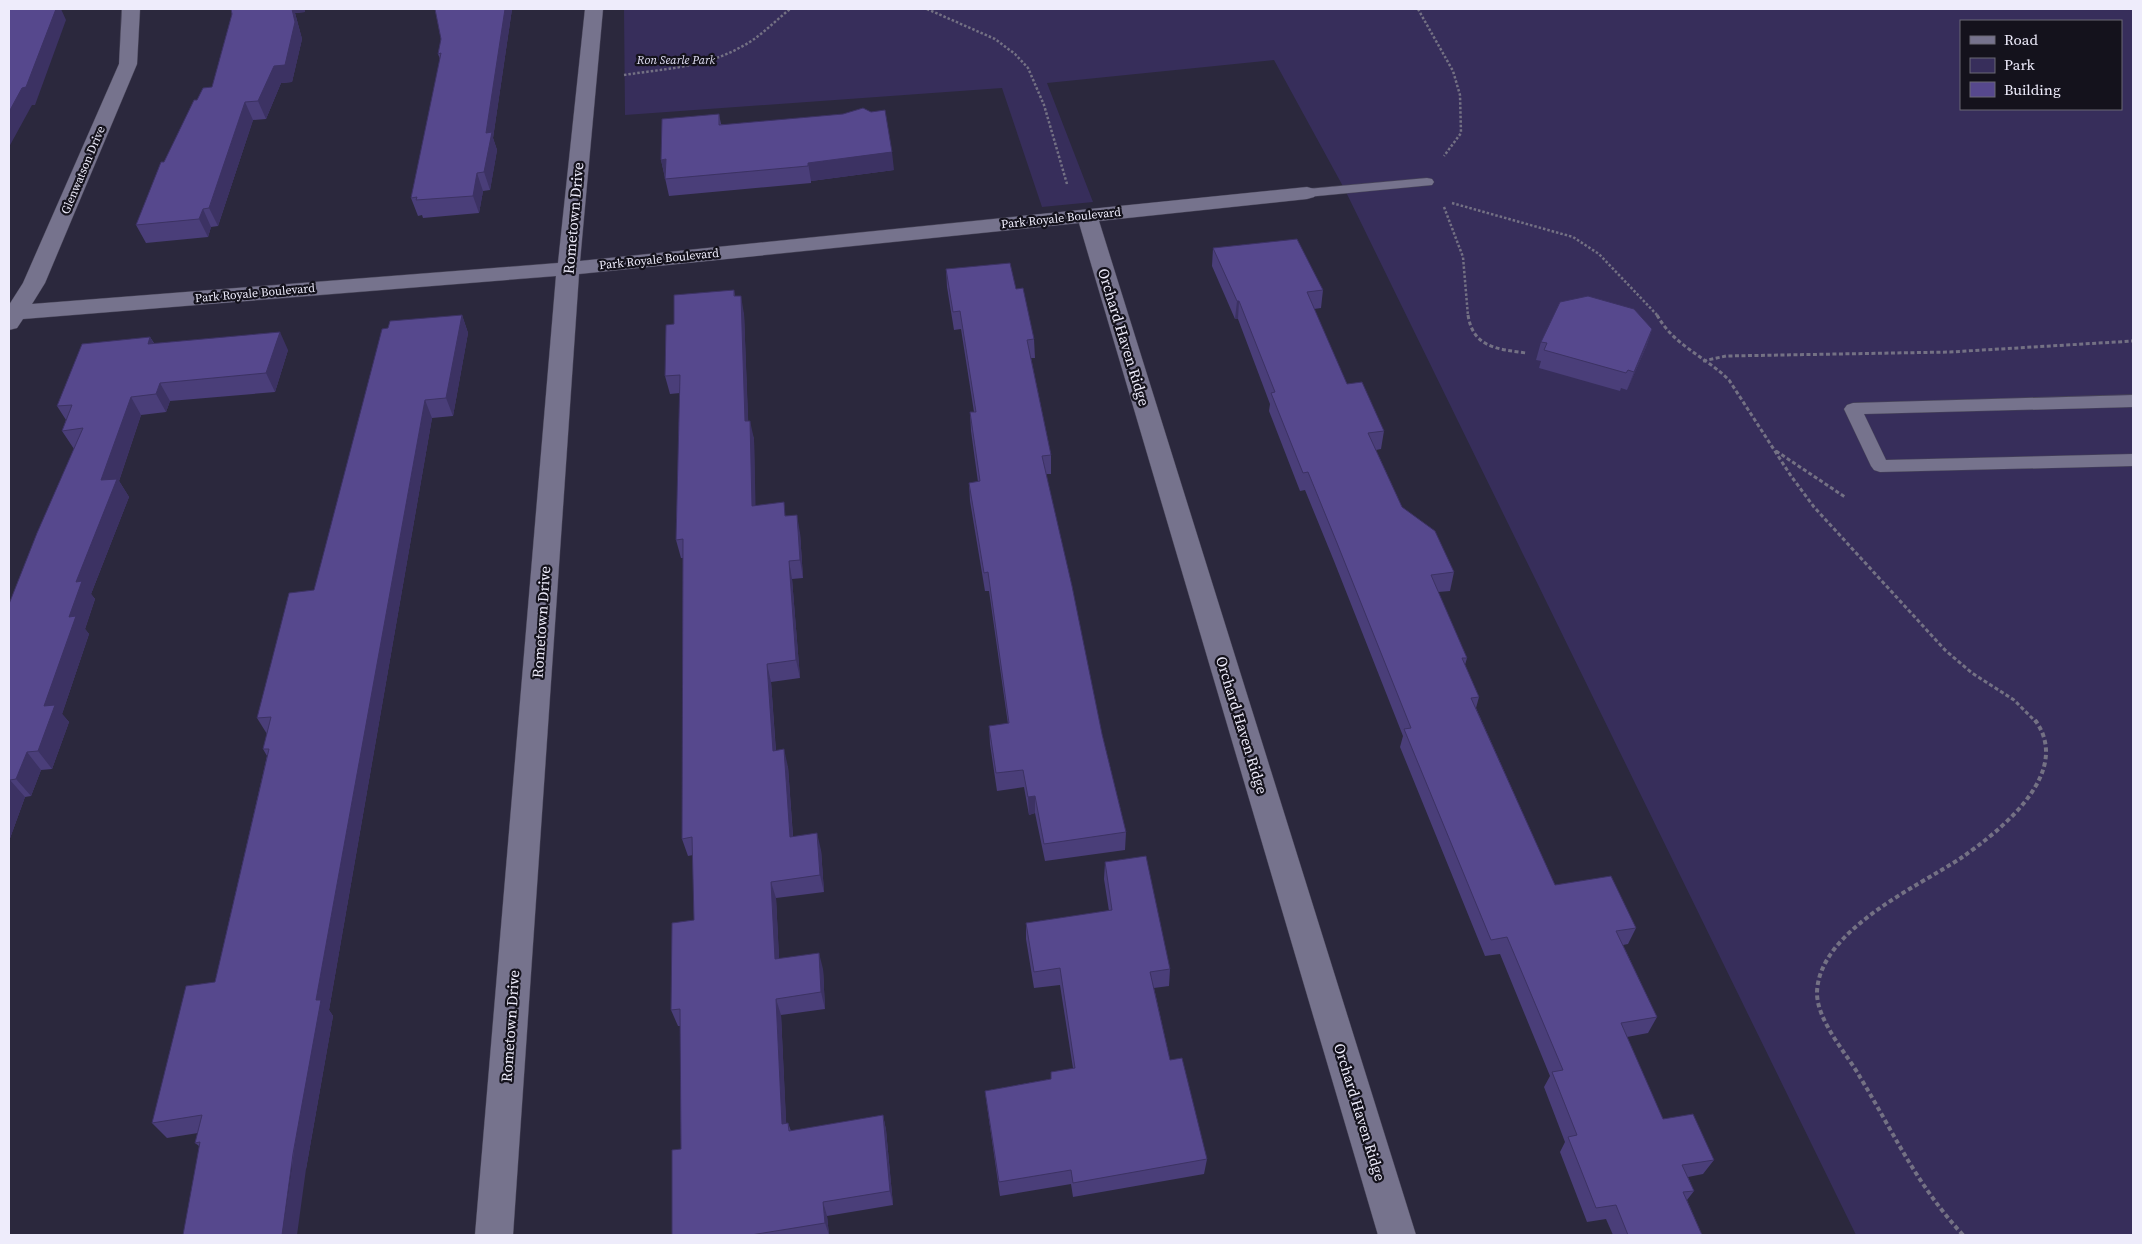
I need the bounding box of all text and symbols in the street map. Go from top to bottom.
legend [1960,20,2122,110]
text: Road [2004,29,2038,50]
park label: Ron Searle Park [636,52,716,68]
text: Park [2004,54,2036,75]
text: Building [2004,79,2061,100]
street label: Glenwatson Drive [57,123,109,217]
street label: Rometown Drive [558,161,588,275]
street label: Park Royale Boulevard [1000,204,1122,232]
street label: Park Royale Boulevard [598,245,720,273]
street label: Orchard Haven Ridge [1093,266,1155,409]
street label: Park Royale Boulevard [194,280,316,306]
street label: Rometown Drive [527,565,555,679]
street label: Orchard Haven Ridge [1211,654,1273,797]
street label: Rometown Drive [496,969,524,1083]
street label: Orchard Haven Ridge [1329,1041,1391,1184]

